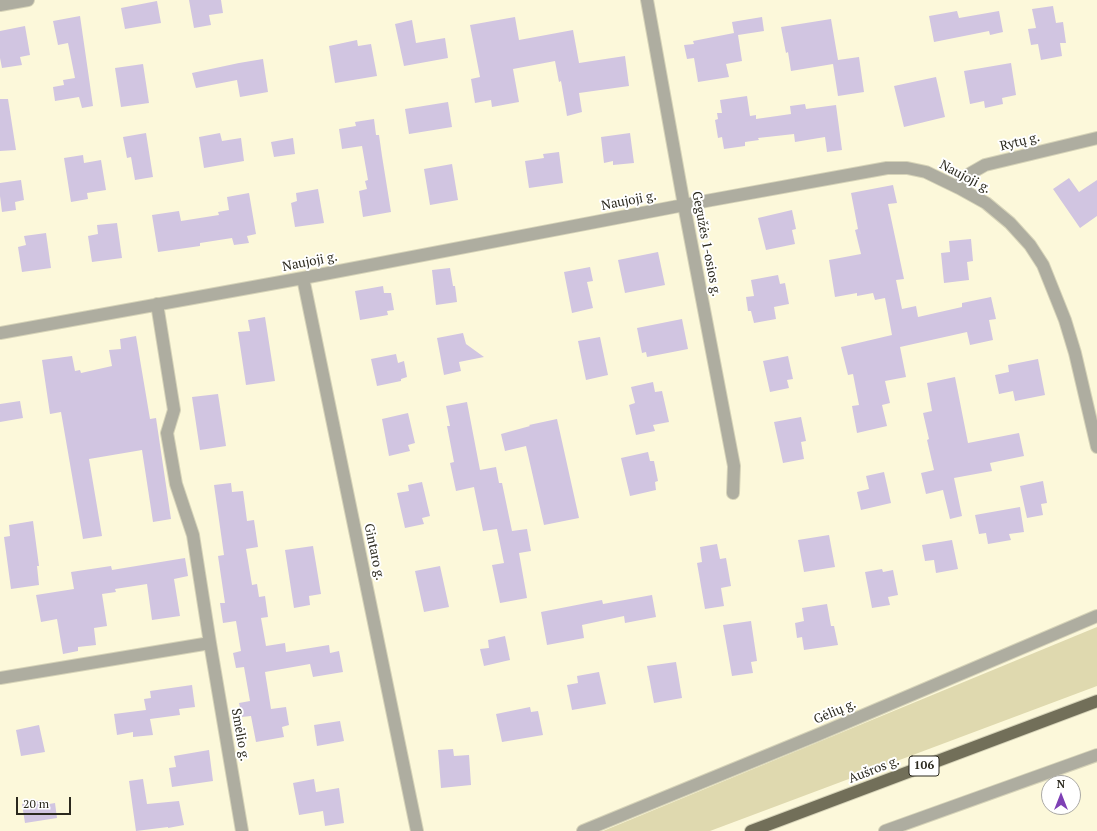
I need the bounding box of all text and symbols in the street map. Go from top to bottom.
street label: Rytų g. [999,130,1041,154]
street label: Naujoji g. [937,157,993,197]
street label: Naujoji g. [600,188,658,214]
street label: Gegužės 1-osios g. [688,190,724,298]
street label: Naujoji g. [281,249,339,275]
street label: Gintaro g. [360,522,388,582]
street label: Gėlių g. [812,696,858,728]
street label: Smėlio g. [228,707,252,763]
street label: Aušros g. [846,753,902,787]
road number: 106 [909,756,939,776]
north arrow [1041,775,1081,815]
text: N [1057,777,1065,791]
scale bar [18,789,73,815]
text: 20 m [23,796,49,811]

